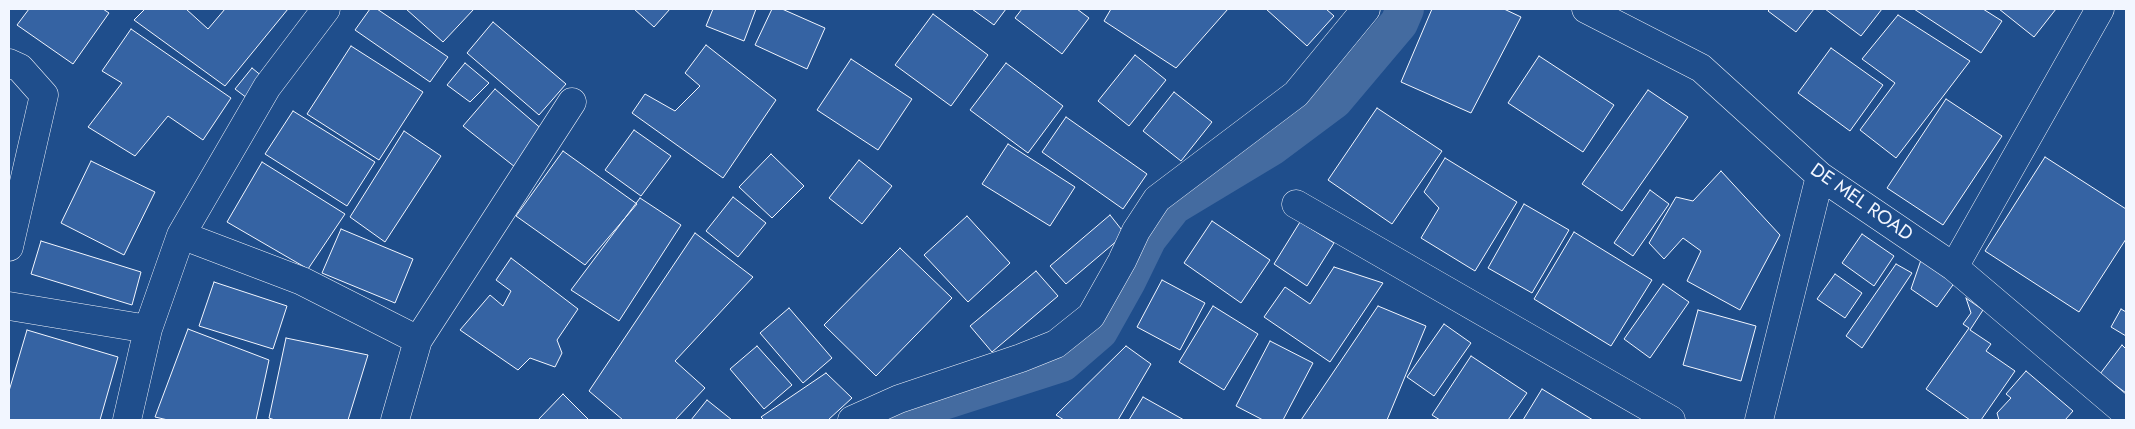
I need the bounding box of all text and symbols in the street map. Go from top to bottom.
street label: DE MEL ROAD [1805,159,1917,247]

